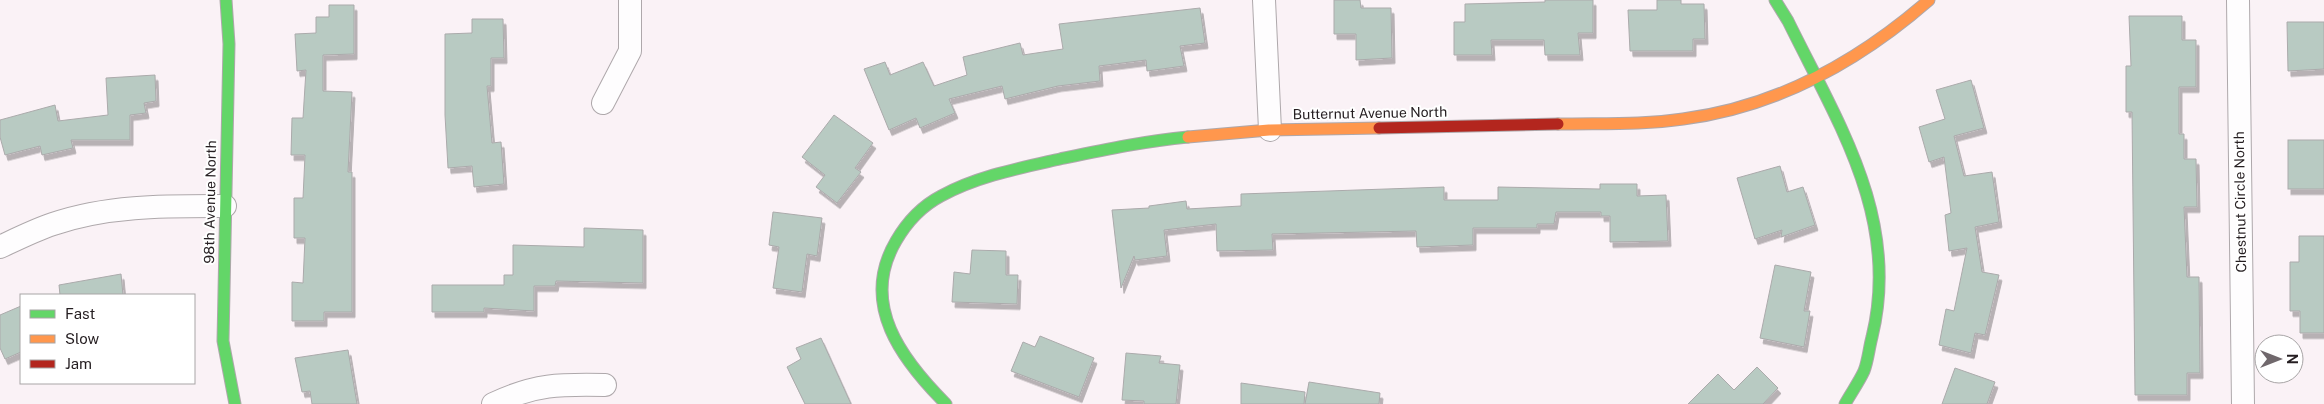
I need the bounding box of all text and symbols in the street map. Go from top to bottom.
street label: Butternut Avenue North [1293,104,1447,122]
street label: Chestnut Circle North [2231,131,2249,273]
street label: 98th Avenue North [201,140,219,264]
legend [20,294,195,384]
text: Fast [65,305,95,322]
text: Slow [65,330,100,347]
north arrow [2254,334,2304,384]
text: N [2284,354,2300,364]
text: Jam [65,355,92,372]

